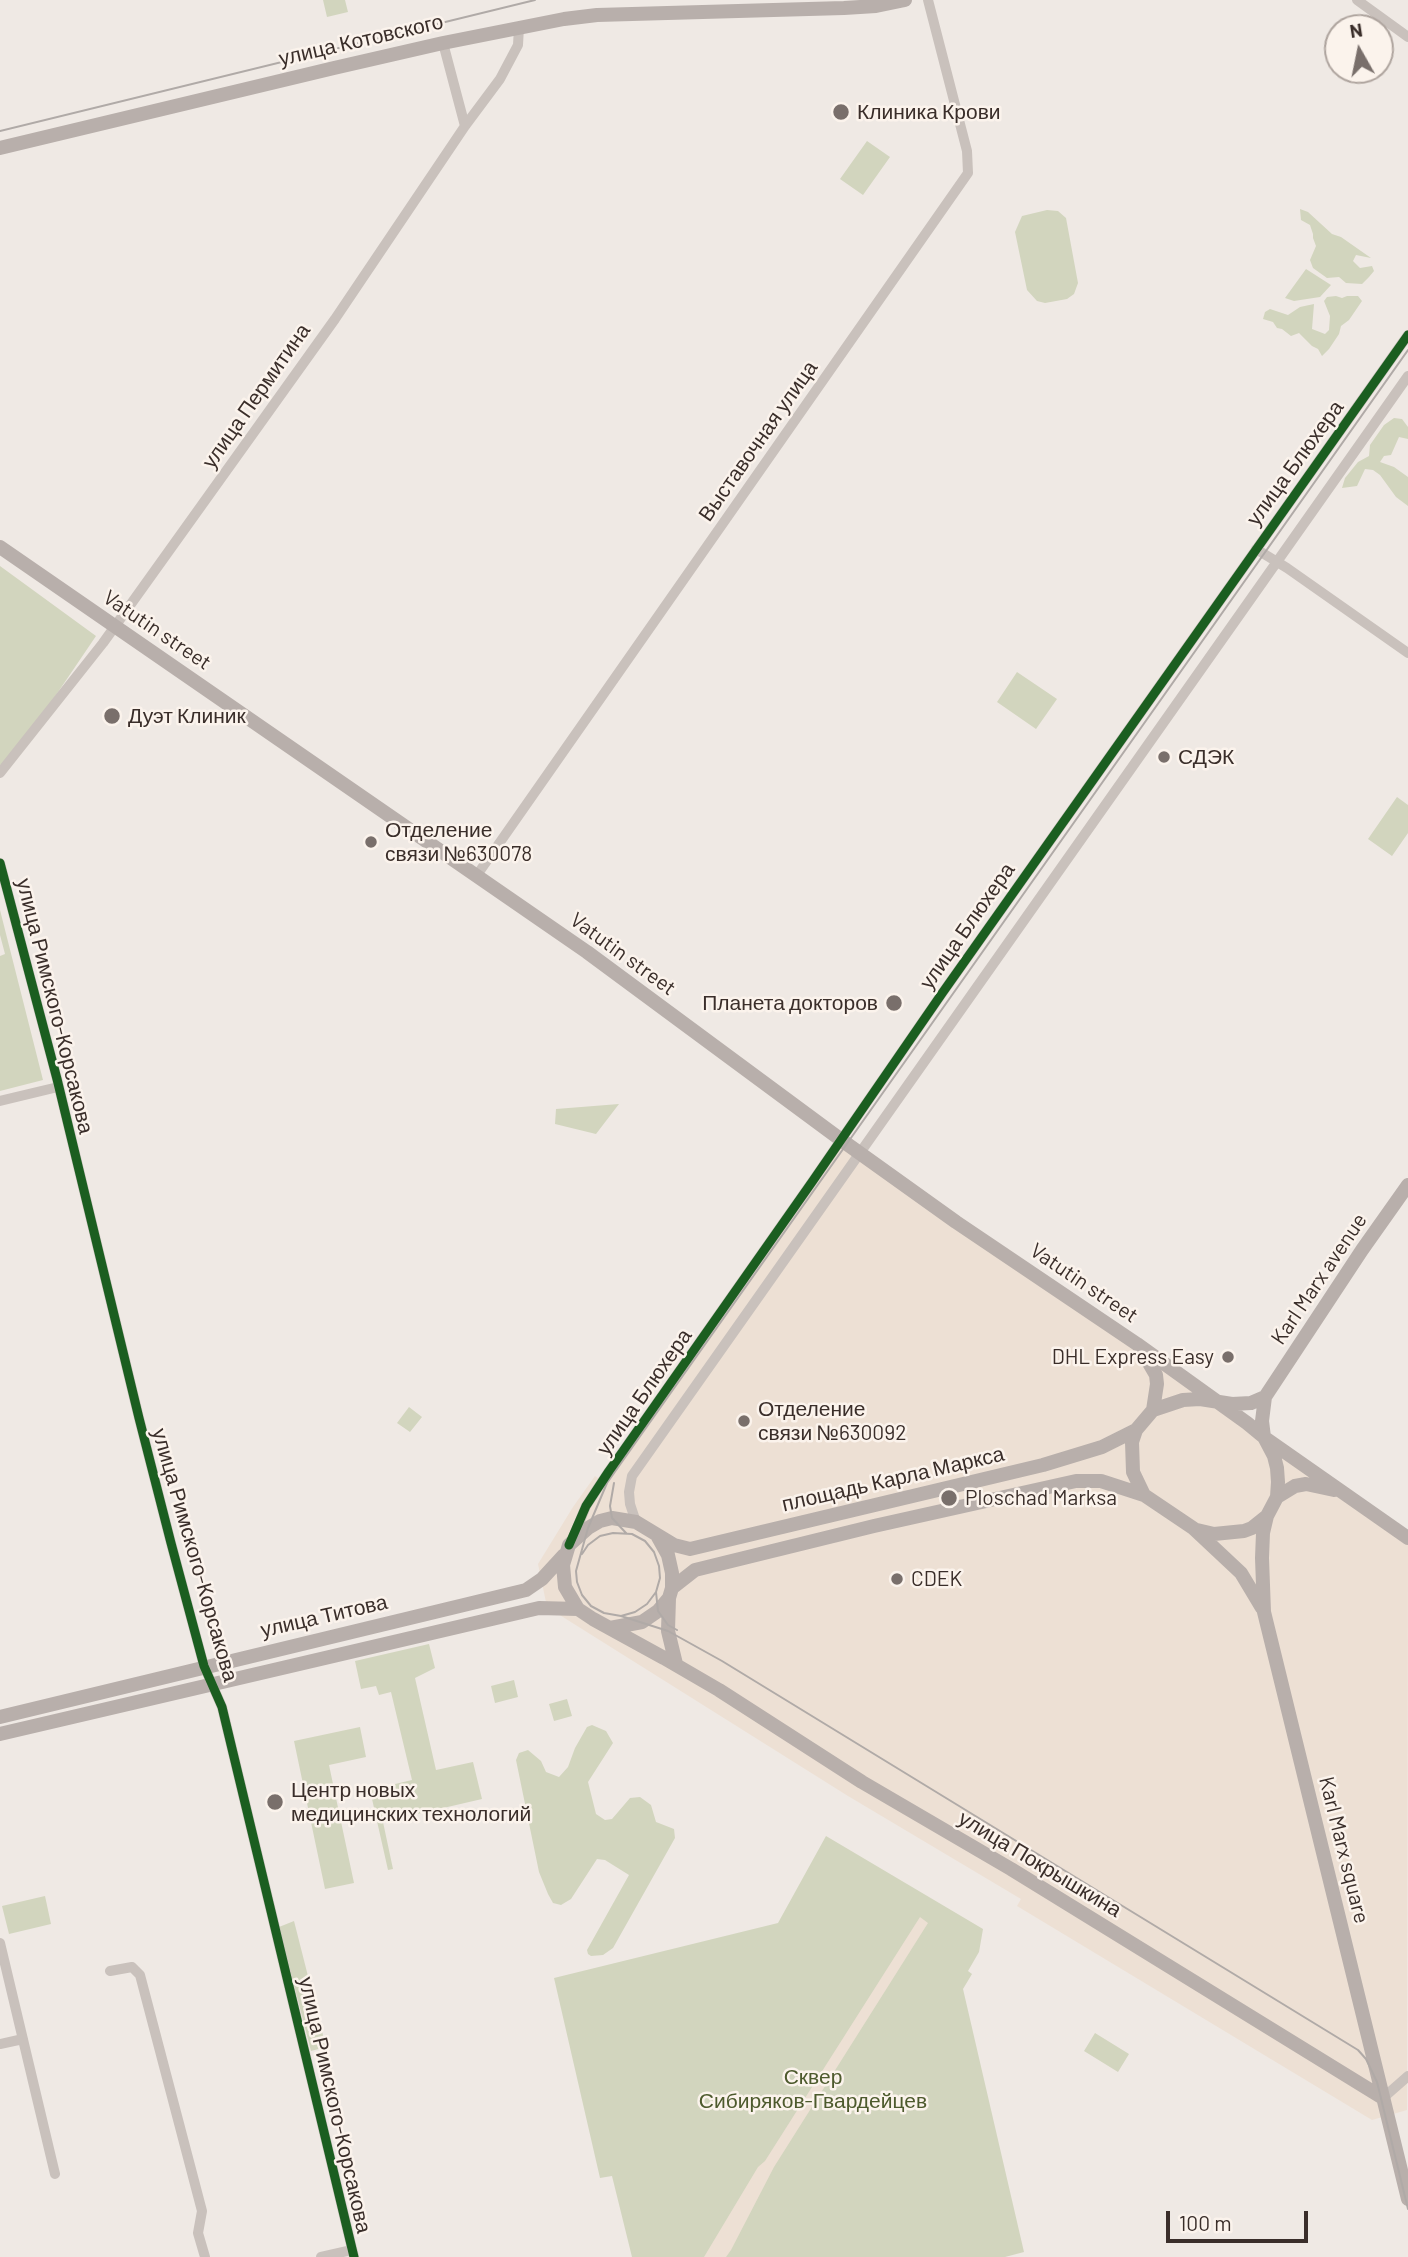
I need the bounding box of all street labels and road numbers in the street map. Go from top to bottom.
street label: улица Котовского [276,9,446,71]
street label: улица Пермитина [197,319,315,473]
street label: Выставочная улица [693,356,823,526]
street label: улица Блюхера [1241,396,1349,530]
street label: Vatutin street [98,585,216,675]
street label: улица Блюхера [914,858,1020,994]
street label: улица Римского-Корсакова [11,876,99,1136]
street label: Vatutin street [565,907,681,1001]
street label: Karl Marx avenue [1266,1209,1372,1349]
street label: Vatutin street [1025,1238,1143,1328]
street label: улица Блюхера [591,1324,697,1460]
street label: улица Римского-Корсакова [147,1425,243,1685]
street label: площадь Карла Маркса [779,1441,1007,1517]
street label: улица Титова [258,1589,390,1643]
street label: Karl Marx square [1314,1774,1374,1926]
street label: улица Покрышкина [954,1805,1126,1923]
street label: улица Римского-Корсакова [293,1974,377,2236]

